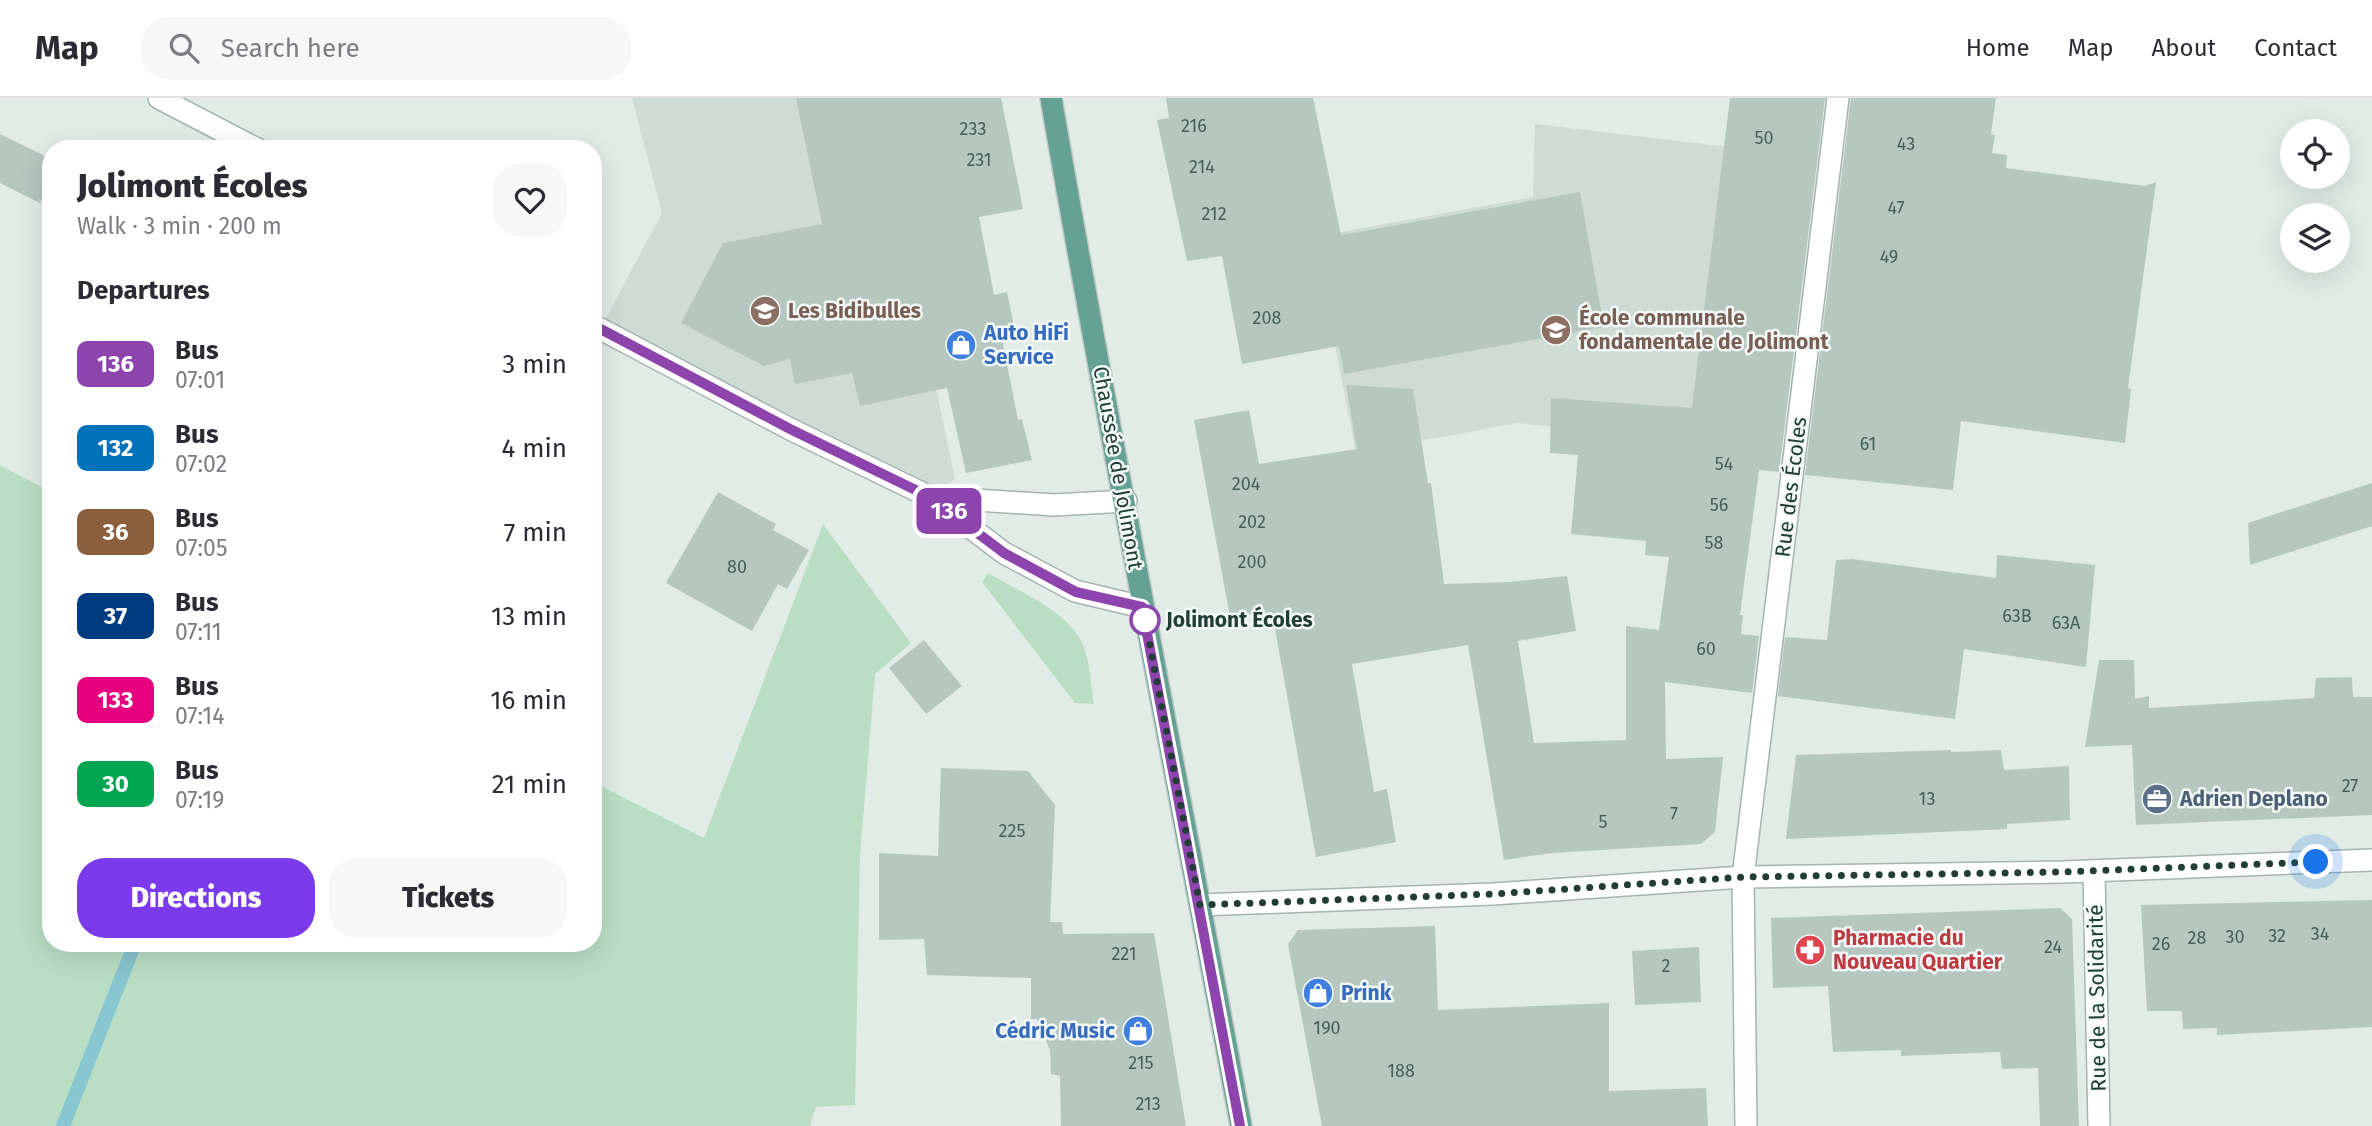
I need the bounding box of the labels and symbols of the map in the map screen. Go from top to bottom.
house number: 216 [1181,115,1207,137]
house number: 233 [960,118,986,140]
house number: 50 [1754,127,1774,149]
house number: 43 [1897,133,1915,155]
house number: 231 [966,149,992,171]
house number: 214 [1189,156,1215,178]
house number: 47 [1887,197,1905,219]
house number: 212 [1201,203,1227,225]
house number: 49 [1880,246,1898,268]
school or university icon: Les Bidibulles [748,294,782,328]
place label: Les Bidibulles [788,298,921,324]
place label: École communale fondamentale de Jolimont [1579,304,1829,355]
house number: 208 [1253,307,1282,329]
school or university icon: École communale fondamentale de Jolimont [1539,313,1573,347]
place label: Auto HiFi Service [983,320,1069,370]
shop icon: Auto HiFi Service [944,328,978,362]
street label: Chaussée de Jolimont [1087,364,1149,572]
street label: Rue des Écoles [1769,415,1813,559]
house number: 61 [1860,433,1876,455]
house number: 54 [1715,453,1734,475]
house number: 204 [1232,473,1261,495]
line badge: 136 [909,488,989,534]
house number: 56 [1710,494,1728,516]
house number: 202 [1238,511,1266,533]
house number: 58 [1705,532,1724,554]
house number: 200 [1238,551,1267,573]
house number: 80 [727,556,747,578]
marker: Jolimont Écoles [1130,605,1160,635]
house number: 63B [2002,605,2032,627]
place label: Jolimont Écoles [1165,606,1313,633]
house number: 63A [2052,612,2081,634]
house number: 60 [1696,638,1716,660]
house number: 27 [2342,775,2358,797]
office icon: Adrien Deplano [2140,782,2174,816]
place label: Adrien Deplano [2179,786,2328,812]
house number: 13 [1919,788,1935,810]
house number: 7 [1670,803,1678,825]
house number: 5 [1598,811,1608,833]
house number: 225 [999,820,1025,842]
your location [2298,844,2333,879]
street label: Rue de la Solidarité [2082,904,2112,1092]
house number: 34 [2311,923,2330,945]
place label: Pharmacie du Nouveau Quartier [1833,925,2003,975]
house number: 32 [2268,925,2286,947]
house number: 30 [2225,926,2245,948]
house number: 28 [2188,927,2206,949]
pharmacy icon: Pharmacie du Nouveau Quartier [1793,933,1827,967]
house number: 26 [2152,933,2170,955]
house number: 24 [2044,936,2062,958]
house number: 221 [1111,943,1137,965]
house number: 2 [1662,955,1671,977]
shop icon: Prink [1301,976,1335,1010]
place label: Prink [1341,980,1392,1006]
shop icon: Cédric Music [1121,1014,1155,1048]
house number: 190 [1313,1017,1341,1039]
place label: Cédric Music [995,1018,1115,1044]
house number: 215 [1128,1052,1154,1074]
house number: 188 [1387,1060,1415,1082]
house number: 213 [1135,1093,1161,1115]

